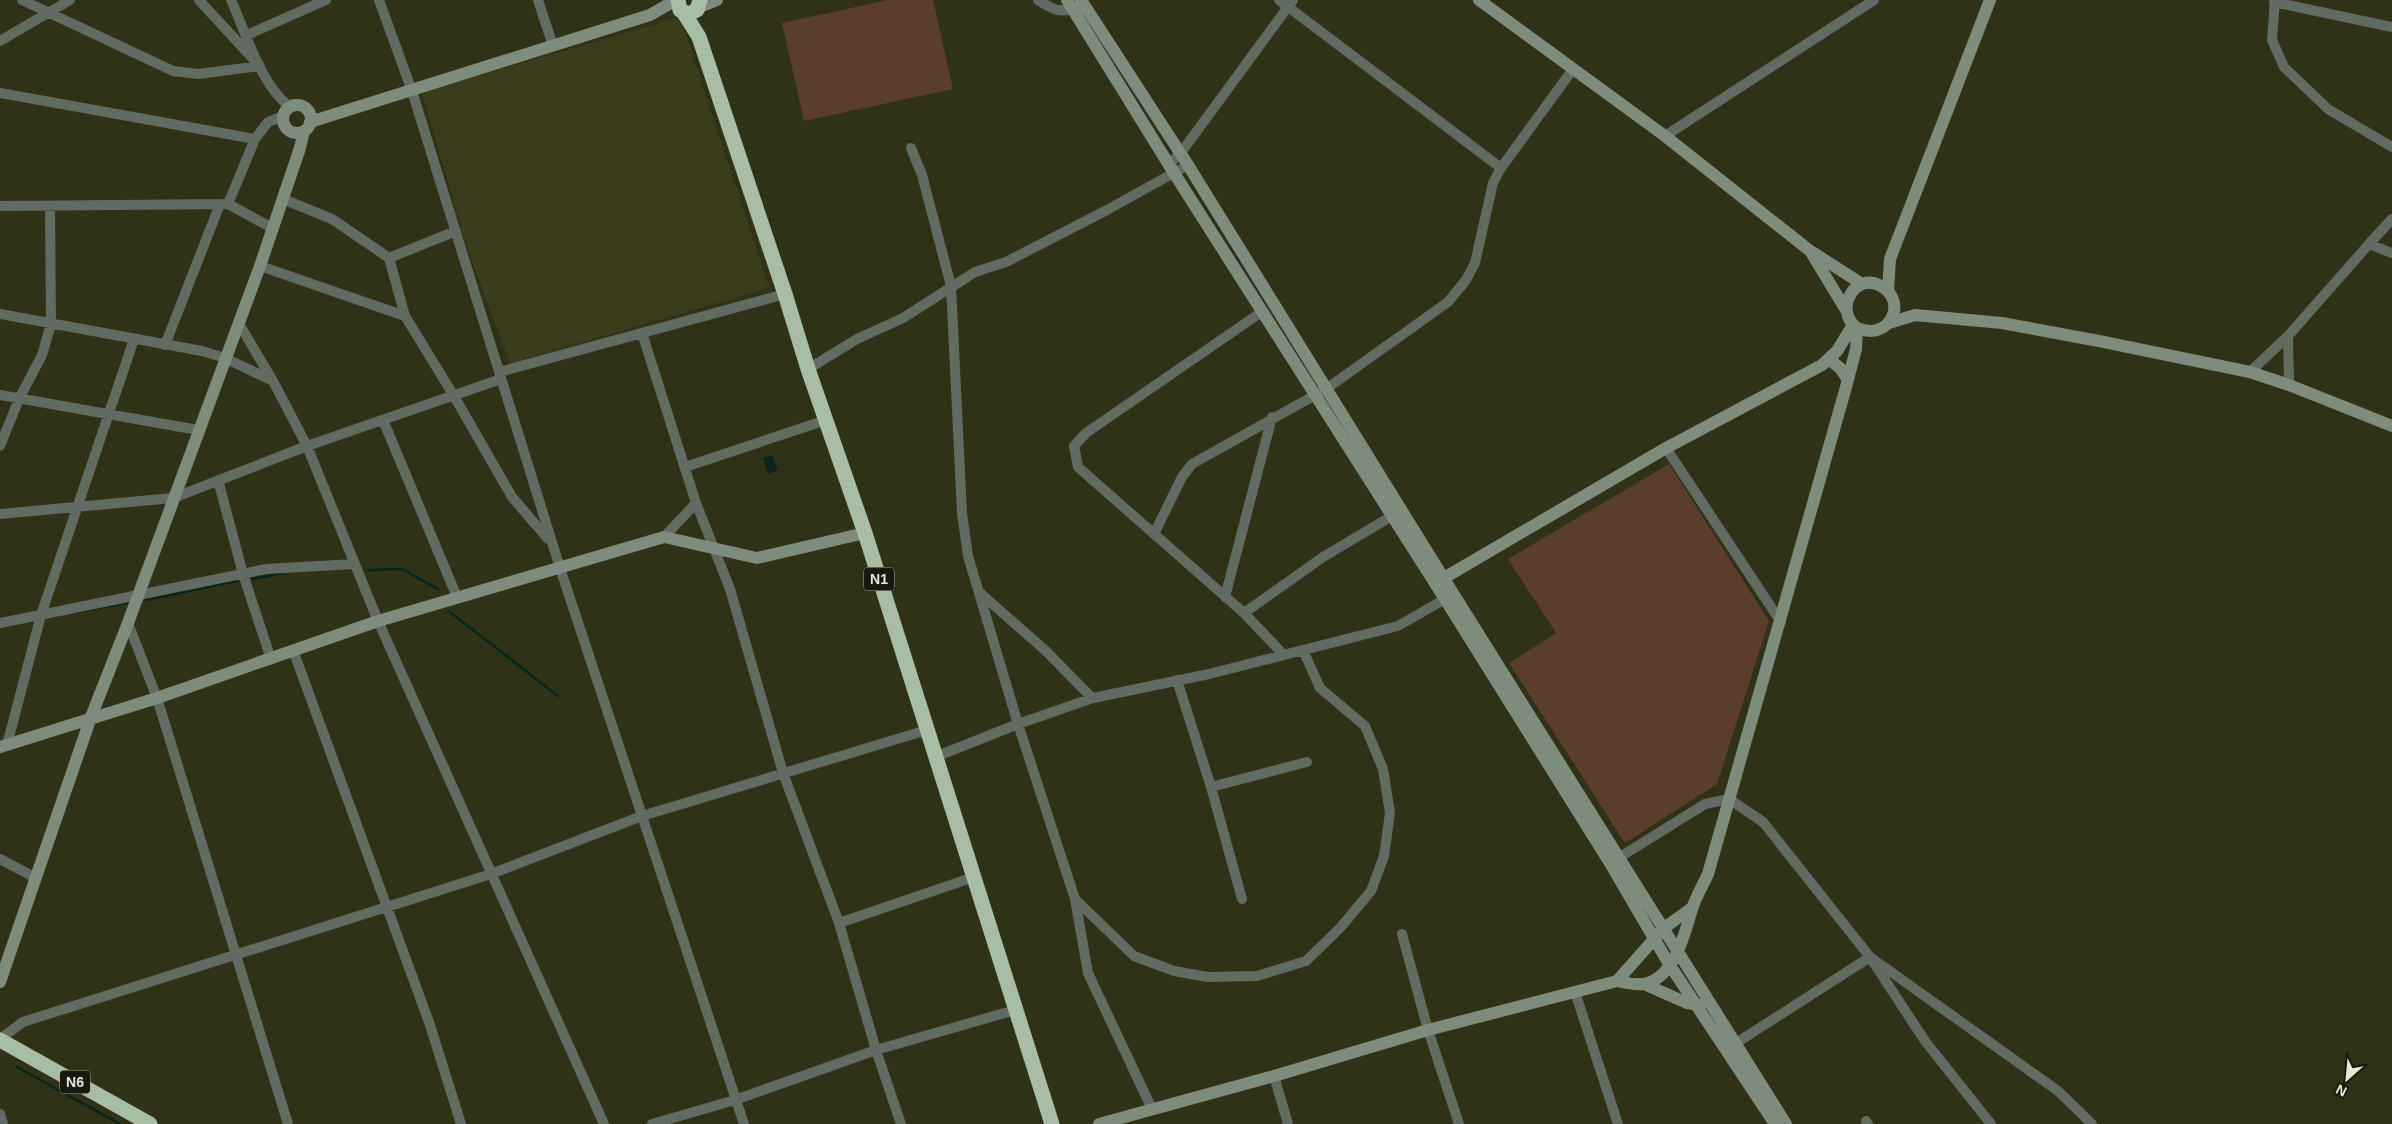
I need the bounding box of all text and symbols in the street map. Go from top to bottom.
road number: N1 [864,568,894,590]
north arrow [2322,1054,2372,1104]
road number: N6 [60,1070,90,1094]
text: N [2333,1081,2349,1100]

